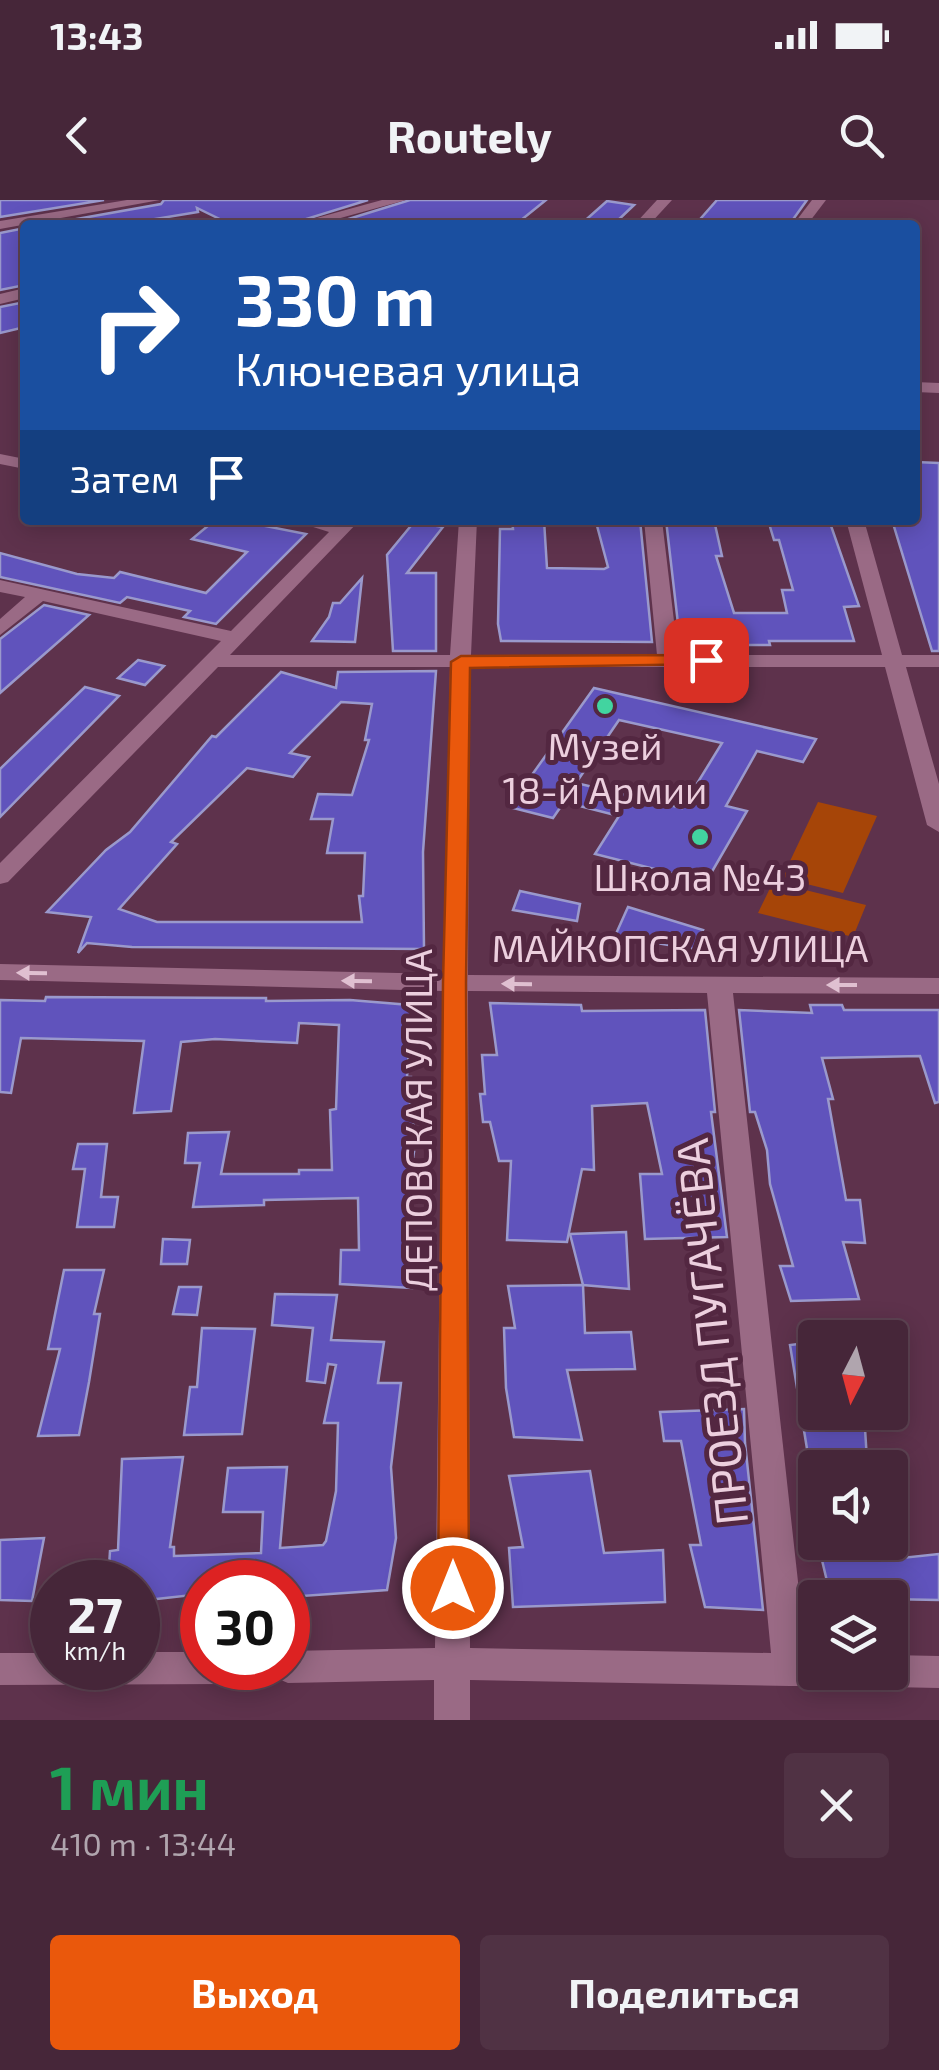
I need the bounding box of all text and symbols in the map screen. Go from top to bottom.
text: 13:43 [50,12,143,58]
icon: back [50,108,105,163]
text: Routely [387,108,552,162]
icon: search [834,108,889,163]
text: 330 m [235,256,435,340]
icon: right [70,260,200,390]
text: Ключевая улица [235,341,581,395]
icon: arrive [199,450,254,505]
text: Затем [70,455,179,501]
pin [664,618,749,703]
icon: arrive [679,633,734,688]
marker: Музей 18-й Армии [594,695,616,717]
place label: Музей 18-й Армии [503,722,707,812]
marker: Школа №43 [689,826,711,848]
place label: Школа №43 [594,853,806,899]
street label: МАЙКОПСКАЯ УЛИЦА [492,924,869,970]
street label: ДЕПОВСКАЯ УЛИЦА [394,948,440,1291]
one-way arrow [16,965,48,981]
one-way arrow [341,972,373,988]
one-way arrow [500,976,532,992]
one-way arrow [825,977,857,993]
street label: ПРОЕЗД ПУГАЧЁВА [663,1136,757,1528]
north arrow [798,1320,908,1430]
map controls [798,1320,908,1690]
button: sound [798,1450,908,1560]
position arrow [401,1536,505,1640]
speed limit sign: 30 [180,1560,310,1690]
button: layers [798,1580,908,1690]
text: 27 [67,1583,123,1643]
text: km/h [64,1635,126,1665]
text: 1 мин [50,1750,209,1822]
button: close [784,1753,889,1858]
text: 410 m · 13:44 [50,1824,236,1862]
button: Выход [50,1935,460,2050]
button: Поделиться [480,1935,889,2050]

